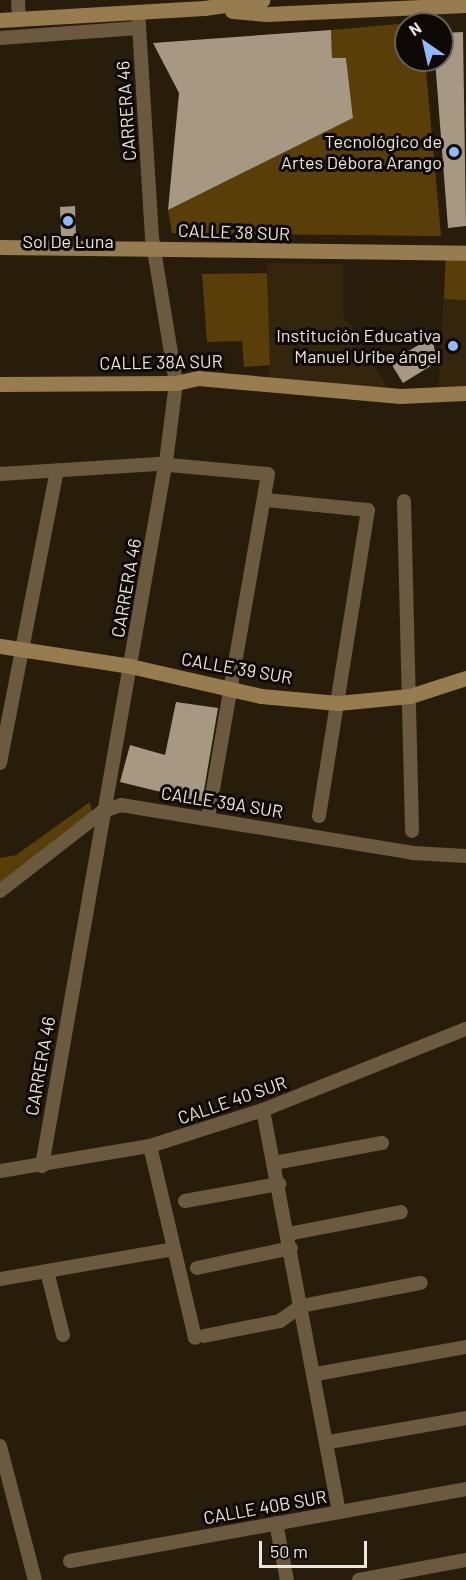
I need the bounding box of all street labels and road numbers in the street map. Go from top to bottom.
street label: CARRERA 46 [112,60,140,162]
street label: CALLE 38 SUR [178,219,290,245]
street label: CALLE 38A SUR [99,350,223,374]
street label: CARRERA 46 [107,537,145,639]
street label: CALLE 39 SUR [180,648,294,688]
street label: CALLE 39A SUR [159,782,285,822]
street label: CARRERA 46 [21,1015,59,1117]
street label: CALLE 40 SUR [175,1071,289,1129]
street label: CALLE 40B SUR [202,1486,328,1528]

